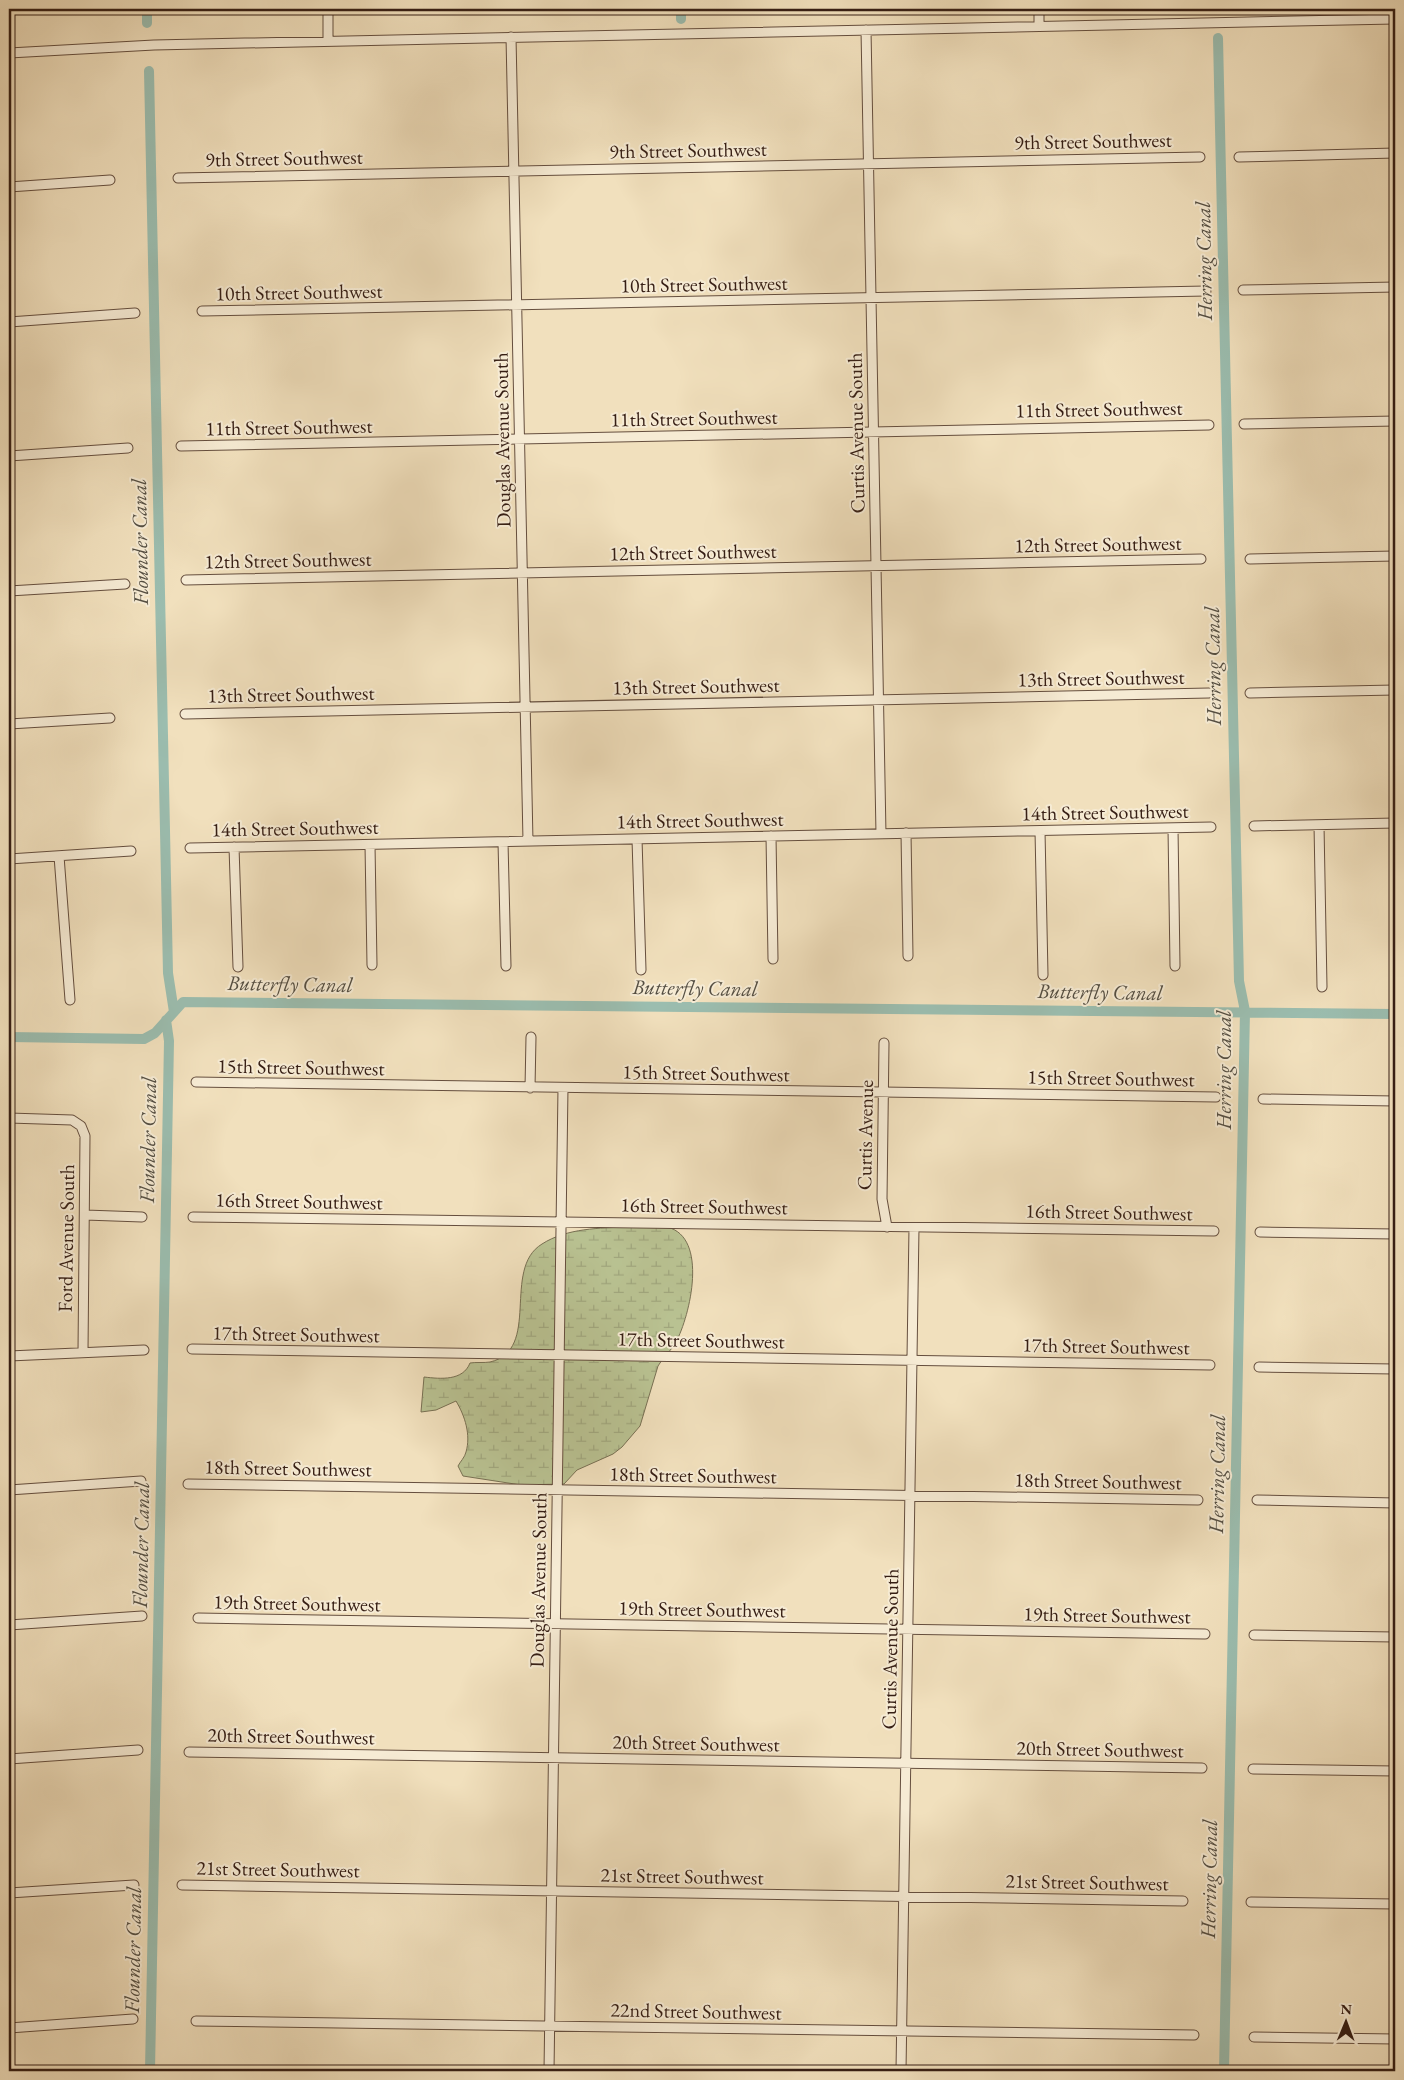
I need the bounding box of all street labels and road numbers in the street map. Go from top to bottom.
street label: 9th Street Southwest [1014,127,1173,155]
street label: 9th Street Southwest [609,136,768,164]
street label: 9th Street Southwest [205,144,364,172]
street label: 10th Street Southwest [620,270,789,298]
street label: 10th Street Southwest [215,278,384,306]
street label: Douglas Avenue South [487,352,517,528]
street label: Curtis Avenue South [842,352,870,514]
street label: 11th Street Southwest [1015,395,1184,423]
street label: 11th Street Southwest [610,404,779,432]
street label: 11th Street Southwest [205,413,374,441]
street label: 12th Street Southwest [1014,530,1183,558]
street label: 12th Street Southwest [609,538,778,566]
street label: 12th Street Southwest [204,546,373,574]
street label: 13th Street Southwest [1017,664,1186,692]
street label: 13th Street Southwest [612,672,781,700]
street label: 13th Street Southwest [207,680,376,708]
street label: 14th Street Southwest [1021,798,1190,826]
street label: 14th Street Southwest [616,806,785,834]
street label: 14th Street Southwest [211,814,380,842]
street label: 15th Street Southwest [217,1053,386,1081]
street label: 15th Street Southwest [622,1059,791,1087]
street label: 15th Street Southwest [1027,1064,1196,1092]
street label: Curtis Avenue [851,1079,879,1190]
street label: Ford Avenue South [52,1164,80,1312]
street label: 16th Street Southwest [215,1187,384,1215]
street label: 16th Street Southwest [620,1192,789,1220]
street label: 16th Street Southwest [1025,1198,1194,1226]
street label: 17th Street Southwest [212,1320,381,1348]
street label: 17th Street Southwest [617,1326,786,1354]
street label: 17th Street Southwest [1022,1332,1191,1360]
street label: 18th Street Southwest [204,1454,373,1482]
street label: 18th Street Southwest [609,1461,778,1489]
street label: 18th Street Southwest [1014,1467,1183,1495]
street label: Douglas Avenue South [523,1492,553,1668]
street label: Curtis Avenue South [876,1568,904,1730]
street label: 19th Street Southwest [213,1589,382,1617]
street label: 19th Street Southwest [618,1595,787,1623]
street label: 19th Street Southwest [1023,1601,1192,1629]
street label: 20th Street Southwest [207,1722,376,1750]
street label: 20th Street Southwest [612,1729,781,1757]
street label: 20th Street Southwest [1016,1735,1185,1763]
street label: 21st Street Southwest [196,1855,361,1883]
street label: 21st Street Southwest [600,1862,765,1890]
street label: 21st Street Southwest [1005,1868,1170,1896]
street label: 22nd Street Southwest [610,1997,783,2026]

